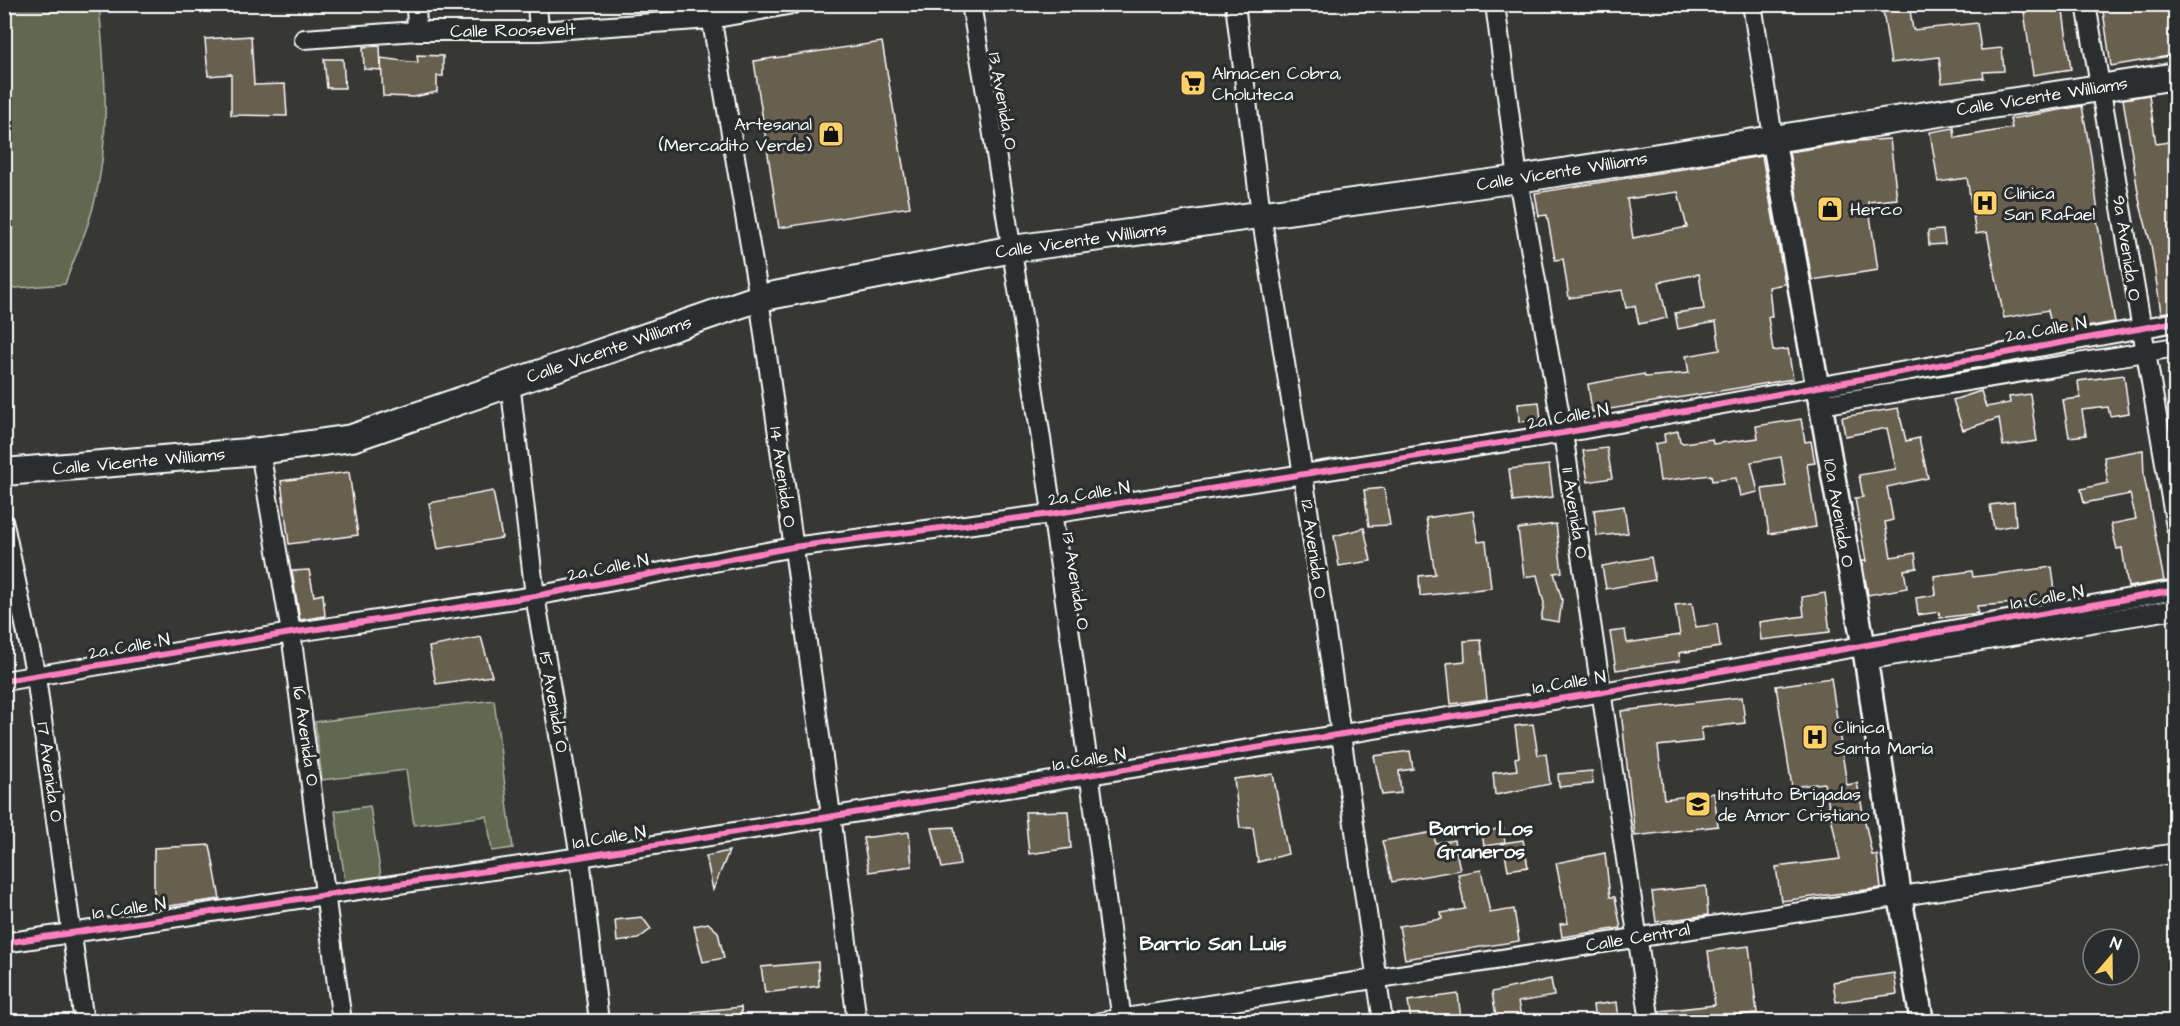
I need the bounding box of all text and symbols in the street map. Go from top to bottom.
street label: Calle Roosevelt [450,17,577,44]
street label: 13 Avenida O [982,50,1023,152]
place label: Almacen Cobra, Choluteca [1212,61,1342,107]
supermarket icon: Almacen Cobra, Choluteca [1178,68,1208,98]
street label: Calle Vicente Williams [1955,71,2130,122]
place label: Artesanal (Mercadito Verde) [659,112,812,158]
shop icon: Artesanal (Mercadito Verde) [816,119,846,149]
street label: Calle Vicente Williams [1475,146,1650,197]
place label: Clínica San Rafael [2004,181,2096,227]
hospital icon: Clínica San Rafael [1970,188,2000,218]
street label: 9a Avenida O [2106,193,2147,303]
shop icon: Herco [1815,194,1845,224]
place label: Herco [1850,197,1902,222]
street label: Calle Vicente Williams [994,216,1169,265]
street label: Calle Vicente Williams [523,309,695,389]
street label: 2a Calle N [2003,310,2089,349]
street label: 2a Calle N [1525,397,1611,436]
street label: 14 Avenida O [763,425,802,529]
street label: Calle Vicente Williams [52,442,226,481]
street label: 10a Avenida O [1817,457,1860,569]
street label: 11 Avenida O [1555,466,1594,560]
street label: 2a Calle N [1046,475,1132,512]
street label: 12 Avenida O [1294,498,1333,600]
street label: 13 Avenida O [1055,530,1096,632]
street label: 2a Calle N [565,547,651,588]
street label: 1a Calle N [2008,579,2086,616]
street label: 2a Calle N [86,627,172,666]
street label: 15 Avenida O [532,650,575,755]
street label: 1a Calle N [1530,664,1608,701]
street label: 16 Avenida O [286,684,325,788]
place label: Clínica Santa María [1834,715,1933,761]
street label: 17 Avenida O [30,721,69,824]
hospital icon: Clínica Santa María [1800,722,1830,752]
street label: 1a Calle N [1050,741,1128,778]
place label: Instituto Brigadas de Amor Cristiano [1718,782,1870,828]
school or university icon: Instituto Brigadas de Amor Cristiano [1683,789,1713,819]
district label: Barrio Los Graneros [1429,815,1533,866]
street label: 1a Calle N [570,819,648,856]
street label: 1a Calle N [90,891,168,926]
street label: Calle Central [1584,917,1692,958]
north arrow [2081,927,2141,987]
district label: Barrio San Luis [1140,930,1286,958]
text: N [2107,932,2124,956]

